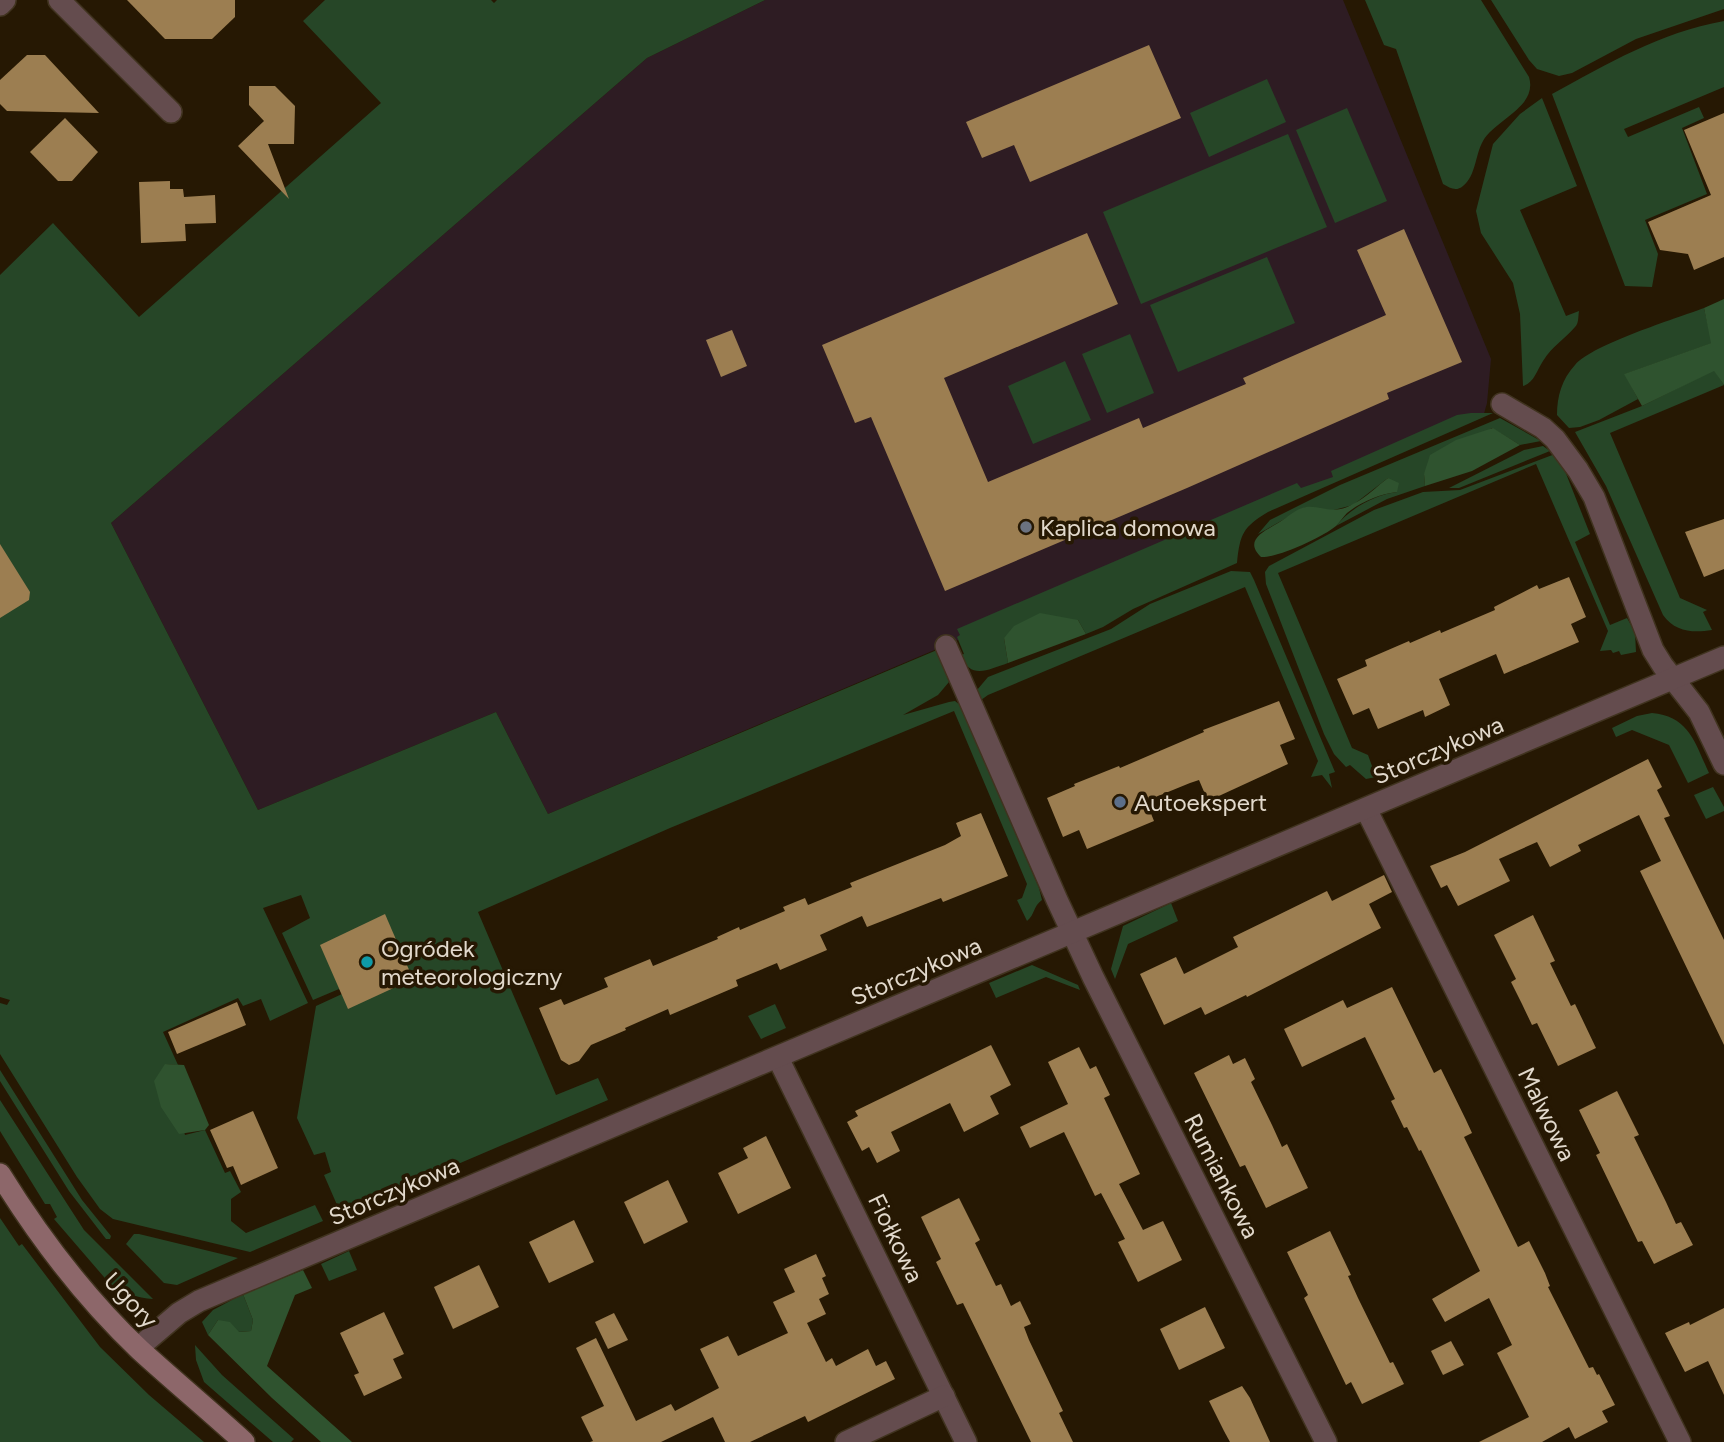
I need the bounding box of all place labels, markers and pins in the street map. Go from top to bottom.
place label: Kaplica domowa [1040,513,1216,542]
marker: Kaplica domowa [1018,519,1034,535]
place label: Autoekspert [1134,788,1267,817]
marker: Autoekspert [1112,794,1128,810]
place label: Ogródek meteorologiczny [381,934,562,991]
marker: Ogródek meteorologiczny [359,954,375,970]

